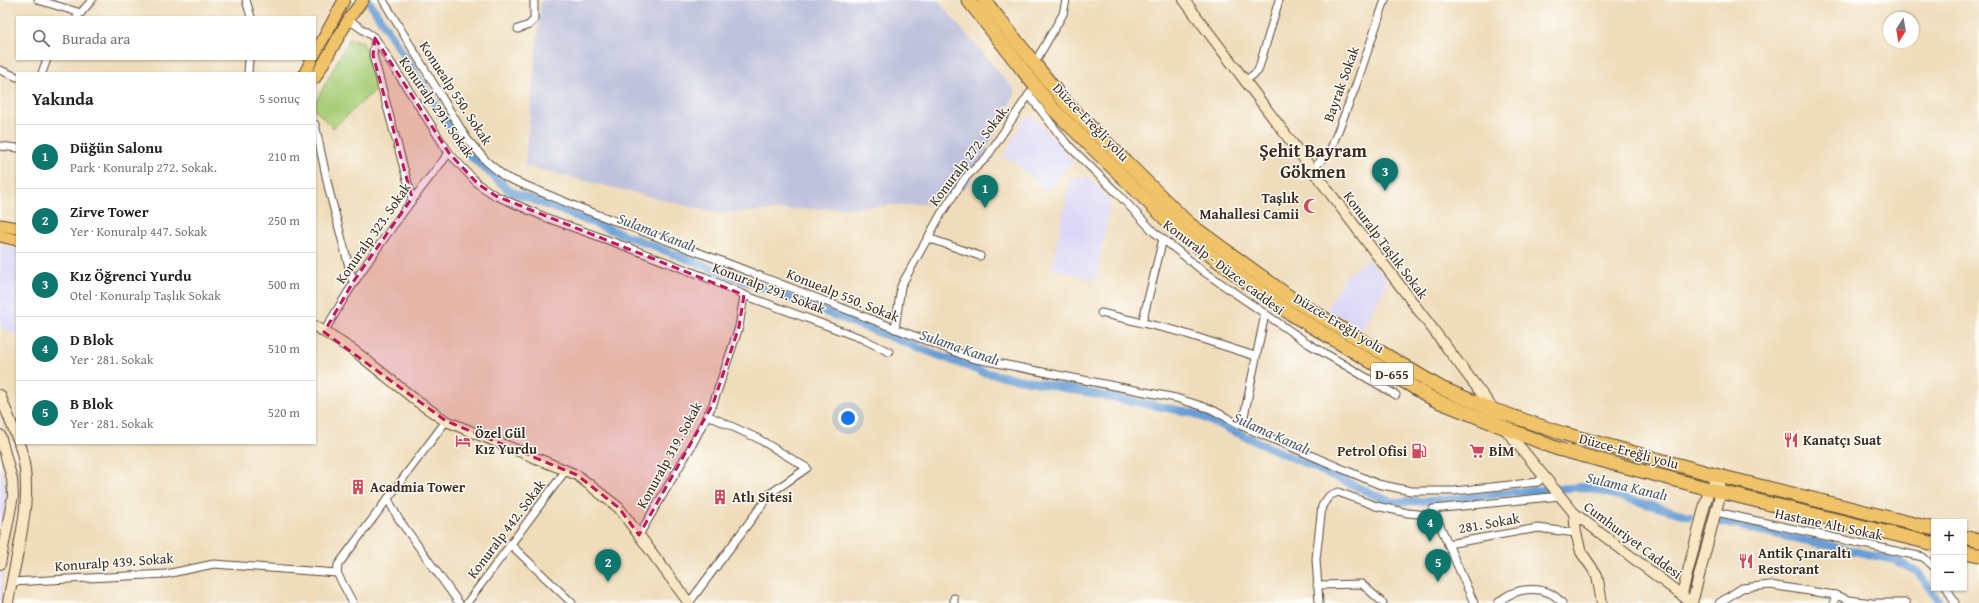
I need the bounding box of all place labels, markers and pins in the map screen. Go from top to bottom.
pin: 3 [1372,158,1398,191]
pin: 1 [972,175,998,208]
place label: Taşlık Mahallesi Camii [1200,188,1300,224]
mosque icon: Taşlık Mahallesi Camii [1302,197,1320,215]
place label: Özel Gül Kız Yurdu [475,423,537,459]
place label: Kanatçı Suat [1803,430,1882,450]
restaurant icon: Kanatçı Suat [1782,431,1800,449]
hotel icon: Özel Gül Kız Yurdu [454,432,472,450]
place label: Petrol Ofisi [1337,441,1408,461]
place label: BİM [1489,441,1514,461]
fuel station icon: Petrol Ofisi [1410,442,1428,460]
supermarket icon: BİM [1468,442,1486,460]
place label: Acadmia Tower [370,477,466,497]
building icon: Acadmia Tower [349,478,367,496]
place label: Atlı Sitesi [732,487,793,507]
building icon: Atlı Sitesi [711,488,729,506]
pin: 4 [1417,509,1443,542]
place label: Antik Çınaraltı Restorant [1758,543,1852,579]
pin: 2 [595,549,621,582]
pin: 5 [1425,549,1451,582]
restaurant icon: Antik Çınaraltı Restorant [1737,552,1755,570]

